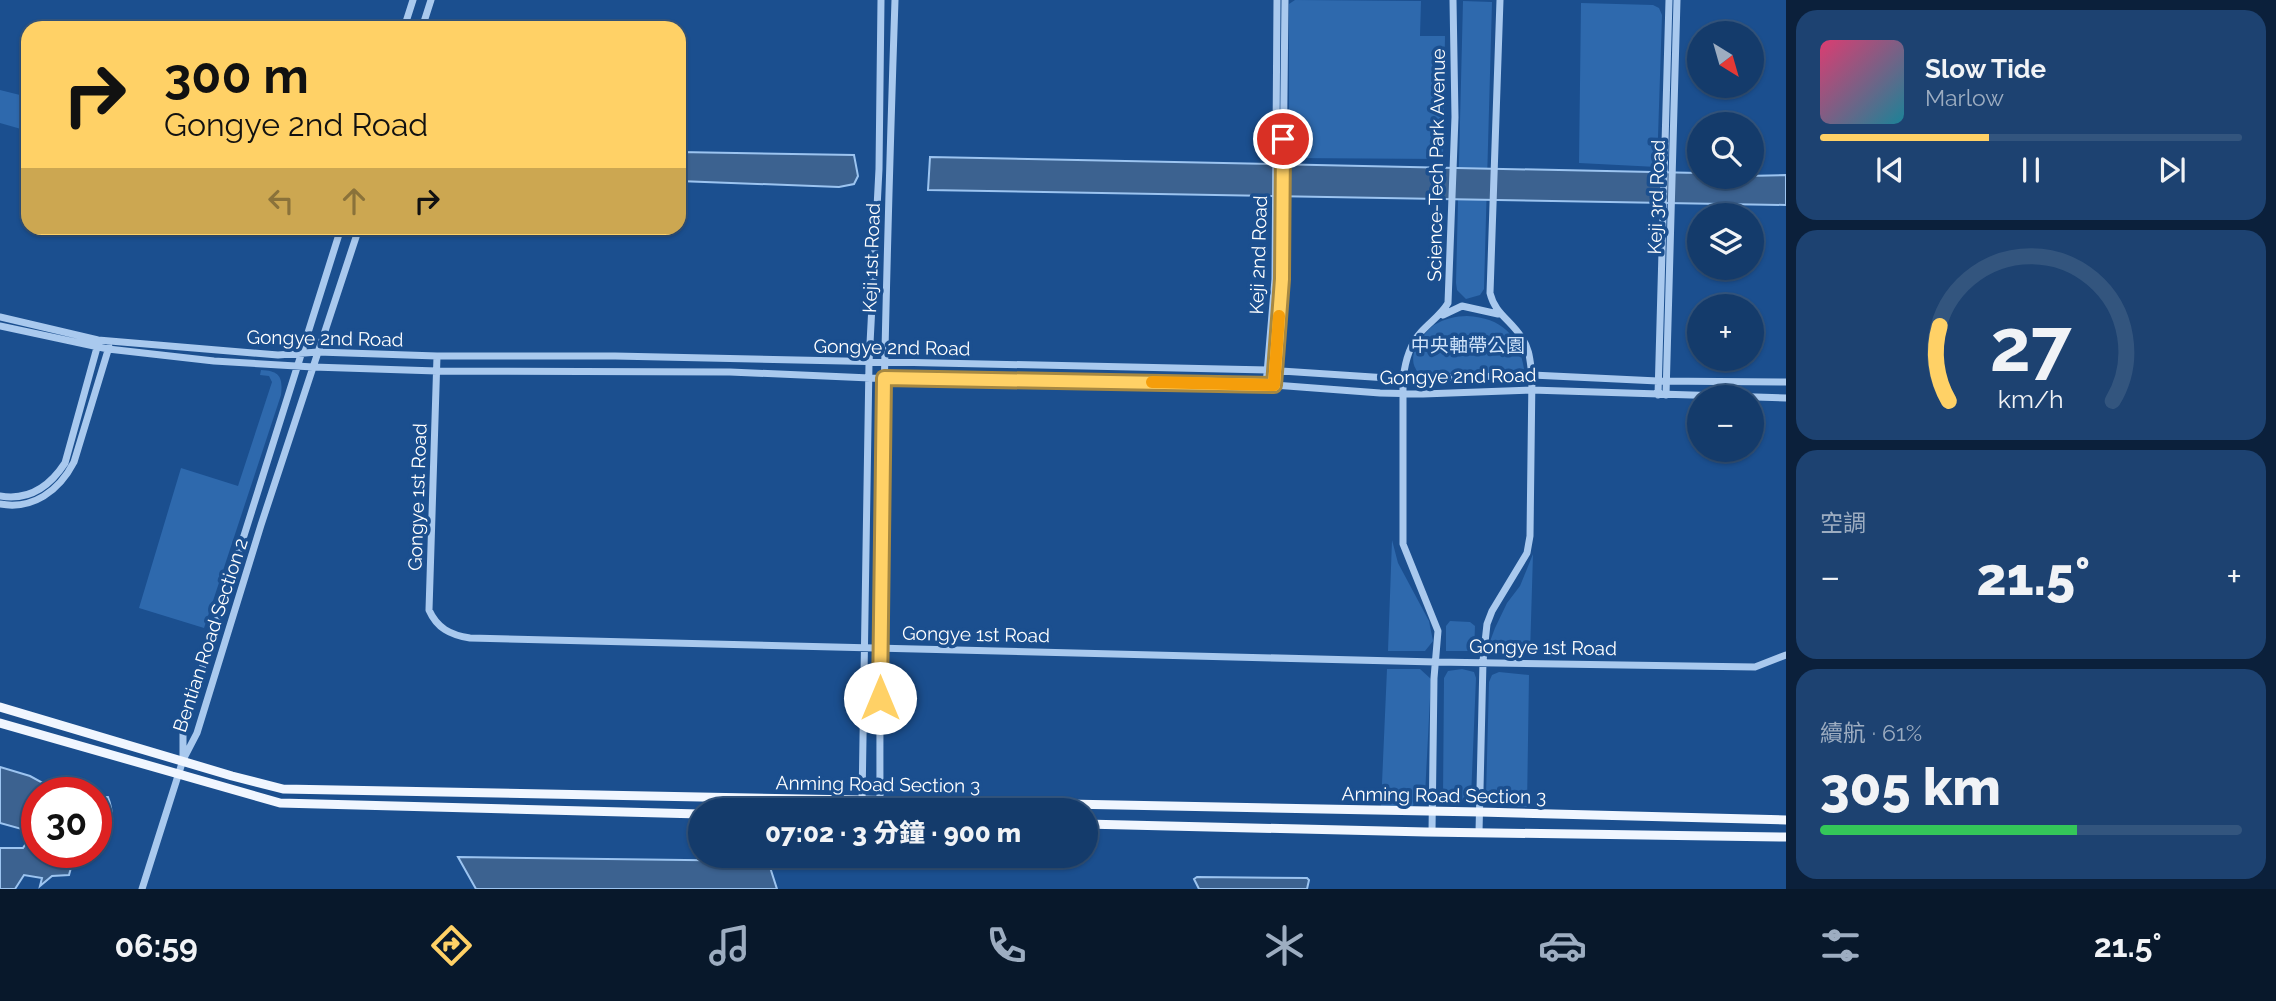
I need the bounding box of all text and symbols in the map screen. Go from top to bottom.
north arrow [1687,21,1764,98]
map controls [1687,21,1764,462]
text: 300 m [164,47,309,104]
street label: Science-Tech Park Avenue [1423,48,1449,282]
icon: right [49,49,140,140]
text: Slow Tide [1925,54,2046,84]
text: Marlow [1925,84,2004,111]
text: Gongye 2nd Road [164,106,428,143]
pin [1253,109,1313,169]
button: search [1687,112,1764,189]
icon: arrive [1264,120,1302,158]
street label: Keji 3rd Road [1643,139,1669,255]
icon: previous [1871,151,1909,189]
icon: pause [2012,151,2050,189]
icon: next [2153,151,2191,189]
icon: left [262,182,300,220]
icon: ahead [335,182,373,220]
icon: right [408,182,446,220]
street label: Keji 2nd Road [1245,195,1271,315]
street label: Keji 1st Road [858,203,884,313]
button: layers [1687,203,1764,280]
button: + [1687,294,1764,371]
text: 27 [1990,303,2072,388]
street label: Gongye 2nd Road [246,326,404,350]
park label: 中央軸帶公園 [1411,334,1525,356]
street label: Gongye 2nd Road [813,335,971,359]
street label: Gongye 2nd Road [1379,364,1537,388]
text: km/h [1998,383,2064,413]
button: − [1687,385,1764,462]
street label: Gongye 1st Road [403,423,431,571]
text: 空調 [1820,509,1866,536]
street label: Bentian Road Section 2 [168,535,252,735]
text: 21.5° [1976,546,2090,607]
text: − [1820,554,1840,599]
text: + [2226,554,2242,599]
street label: Gongye 1st Road [902,622,1050,646]
street label: Gongye 1st Road [1469,635,1617,659]
position arrow [843,661,917,735]
text: 續航 · 61% [1820,719,1922,746]
text: 305 km [1820,756,2001,817]
street label: Anming Road Section 3 [776,771,980,797]
speed limit sign: 30 [21,777,112,868]
street label: Anming Road Section 3 [1342,782,1546,808]
text: 07:02 · 3 分鐘 · 900 m [765,818,1021,848]
icon: directions [427,921,476,970]
icon: music [705,921,754,970]
icon: phone [982,921,1031,970]
icon: climate [1260,921,1309,970]
icon: car [1538,921,1587,970]
icon: filters [1816,921,1865,970]
text: 06:59 [114,927,198,964]
text: 21.5° [2094,927,2162,964]

